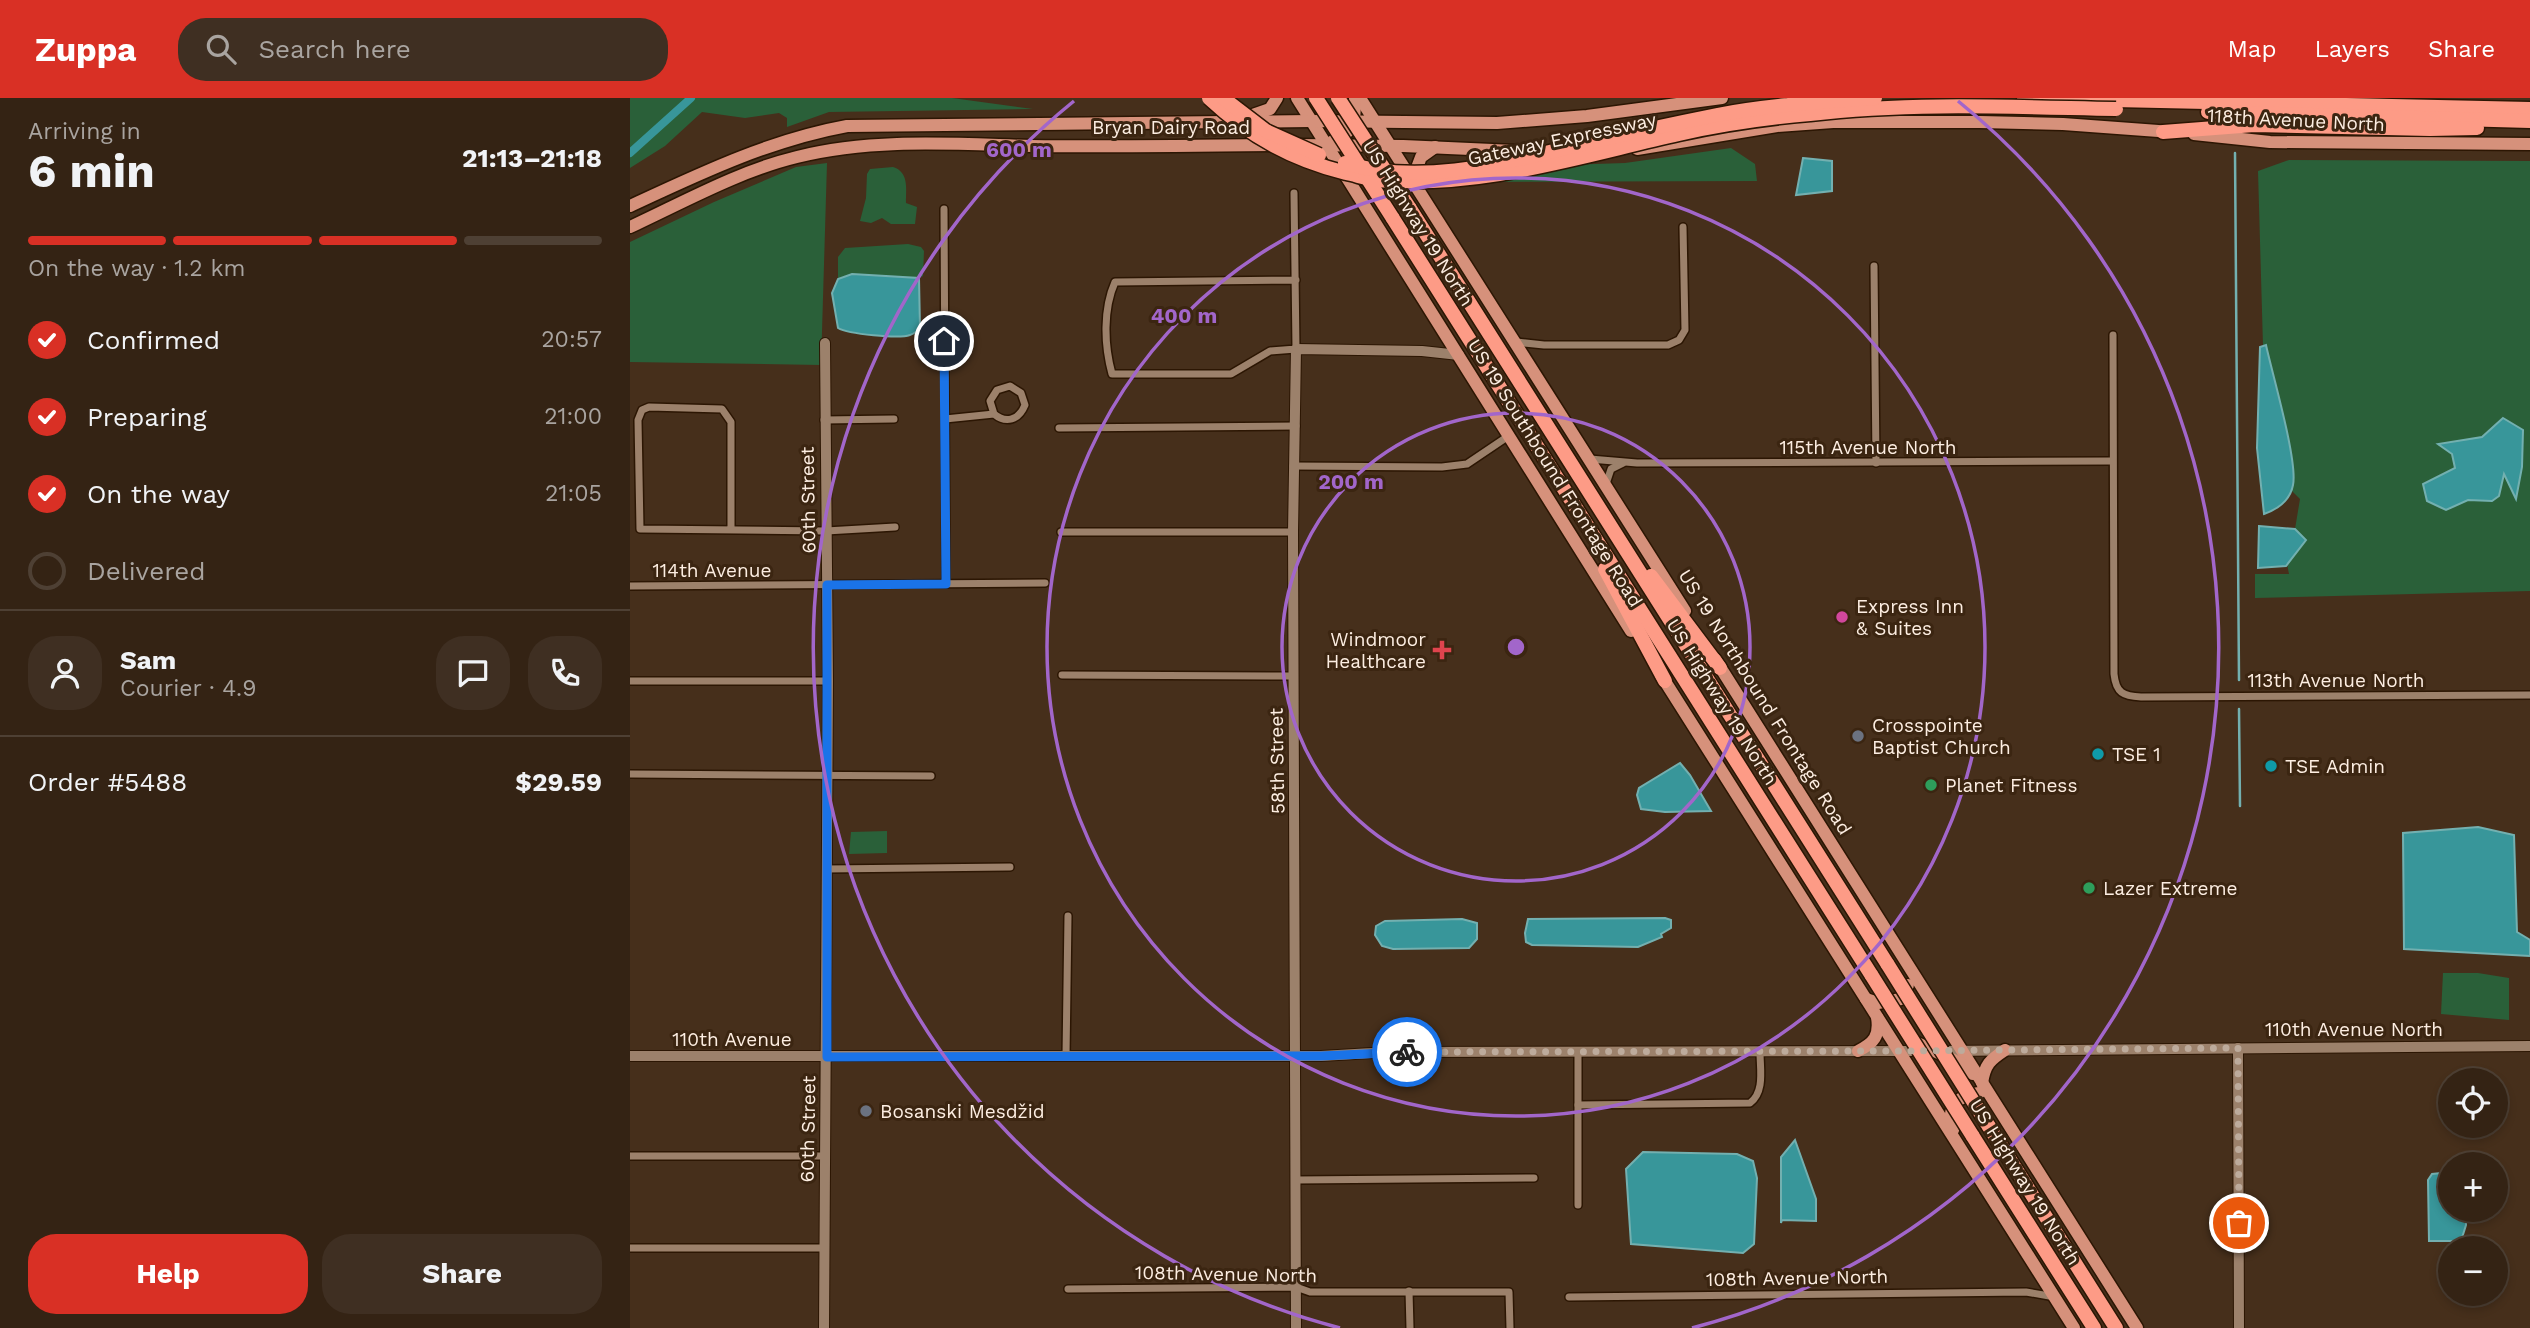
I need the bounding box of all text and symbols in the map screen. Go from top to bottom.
search box [178,18,668,81]
text: Zuppa [35,30,136,69]
icon: search [202,30,240,68]
text: Search here [258,34,411,64]
text: Map [2228,35,2276,63]
text: Layers [2314,35,2390,63]
text: Share [2428,35,2495,63]
street label: 118th Avenue North [2207,104,2385,136]
street label: Gateway Expressway [1466,108,1659,170]
street label: Bryan Dairy Road [1092,116,1250,139]
text: Arriving in [28,118,141,145]
street label: US Highway 19 North [1357,136,1479,310]
text: 600 m [986,137,1052,162]
text: 21:13–21:18 [462,143,602,173]
text: 6 min [28,144,155,198]
text: On the way · 1.2 km [28,255,246,282]
text: 400 m [1151,303,1217,328]
pin [914,311,974,371]
icon: check [28,321,66,359]
icon: home [925,322,963,360]
text: Confirmed [87,325,220,355]
text: 20:57 [541,326,602,353]
street label: US 19 Southbound Frontage Road [1463,335,1647,611]
icon: check [28,398,66,436]
text: Preparing [87,402,207,432]
text: 21:00 [544,403,602,430]
street label: 115th Avenue North [1779,436,1957,459]
street label: 60th Street [796,446,820,554]
text: 200 m [1318,469,1384,494]
icon: check [28,475,66,513]
text: On the way [87,479,230,509]
text: 21:05 [545,480,602,507]
text: Delivered [87,556,206,586]
street label: 114th Avenue [652,559,772,582]
street label: US 19 Northbound Frontage Road [1673,565,1857,839]
place label: Express Inn & Suites [1856,595,1964,640]
marker: Express Inn & Suites [1834,609,1850,625]
street label: US Highway 19 North [1661,615,1783,789]
place label: Windmoor Healthcare [1326,628,1426,673]
centre of rings [1504,635,1528,659]
button: person [28,636,102,710]
button: chat [436,636,510,710]
button: phone [528,636,602,710]
marker: Windmoor Healthcare [1432,640,1452,660]
text: Sam [120,645,176,675]
street label: 113th Avenue North [2247,669,2425,692]
text: Courier · 4.9 [120,675,256,702]
street label: 58th Street [1265,708,1289,814]
place label: Crosspointe Baptist Church [1872,714,2011,759]
marker: Crosspointe Baptist Church [1850,728,1866,744]
place label: TSE 1 [2112,743,2161,766]
marker: TSE 1 [2090,746,2106,762]
place label: TSE Admin [2285,755,2385,778]
marker: TSE Admin [2263,758,2279,774]
text: Order #5488 [28,767,187,797]
text: $29.59 [515,767,602,797]
place label: Planet Fitness [1945,774,2077,797]
marker: Planet Fitness [1923,777,1939,793]
place label: Lazer Extreme [2103,877,2238,900]
marker: Lazer Extreme [2081,880,2097,896]
courier [1372,1017,1442,1087]
street label: 110th Avenue North [2265,1018,2443,1041]
street label: 110th Avenue [672,1028,792,1051]
icon: bike [1388,1033,1426,1071]
map controls [2438,1068,2508,1306]
button: locate [2438,1068,2508,1138]
street label: 60th Street [796,1075,820,1183]
street label: US Highway 19 North [1964,1095,2086,1269]
place label: Bosanski Mesdžid [880,1100,1045,1123]
marker: Bosanski Mesdžid [858,1103,874,1119]
button: + [2438,1152,2508,1222]
pin [2209,1193,2269,1253]
icon: bag [2220,1204,2258,1242]
button: Help [28,1234,308,1314]
button: Share [322,1234,602,1314]
button: − [2438,1236,2508,1306]
street label: 108th Avenue North [1135,1261,1317,1287]
street label: 108th Avenue North [1706,1265,1888,1291]

